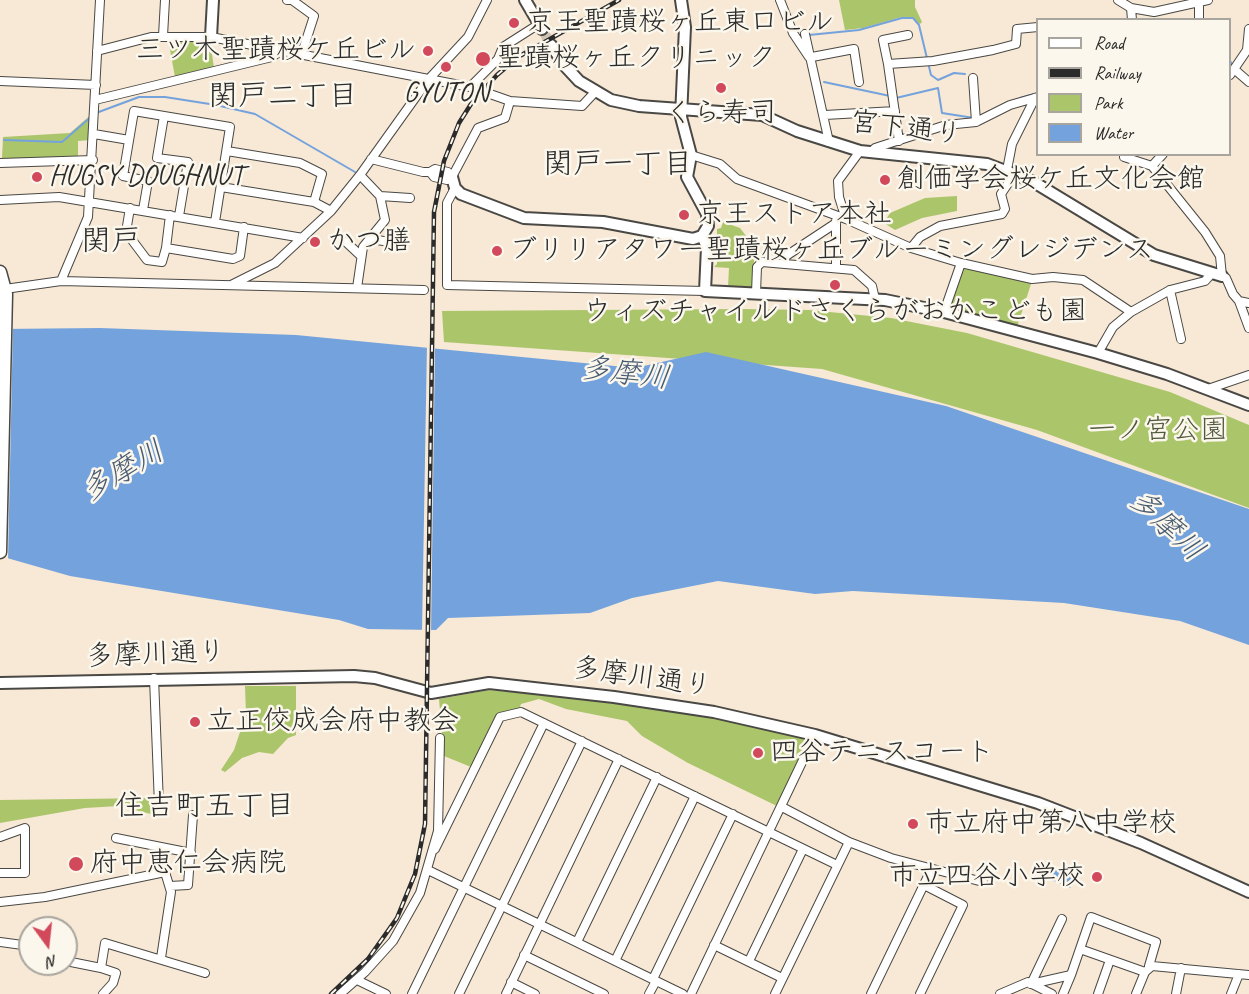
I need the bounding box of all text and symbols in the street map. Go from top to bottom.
place label: 京王聖蹟桜ヶ丘東口ビル [526,6,834,40]
marker: 京王聖蹟桜ヶ丘東口ビル [507,16,521,30]
legend [1036,18,1231,156]
text: Road [1094,32,1124,54]
place label: 三ツ木聖蹟桜ケ丘ビル [136,34,416,68]
place label: 聖蹟桜ヶ丘クリニック [496,42,776,76]
marker: 三ツ木聖蹟桜ケ丘ビル [421,44,435,58]
marker: 聖蹟桜ヶ丘クリニック [474,50,492,68]
marker: GYUTON [439,60,453,74]
text: Railway [1094,62,1141,84]
place label: GYUTON [403,77,489,111]
district label: 関戸二丁目 [208,79,358,115]
marker: くら寿司 [714,81,728,95]
text: Park [1094,92,1123,114]
place label: くら寿司 [665,97,777,131]
street label: 宮下通り [848,106,964,152]
text: Water [1094,122,1133,144]
district label: 関戸一丁目 [543,147,693,183]
place label: HUGSY DOUGHNUT [49,160,243,194]
place label: 創価学会桜ケ丘文化会館 [897,163,1205,197]
marker: HUGSY DOUGHNUT [30,170,44,184]
marker: 創価学会桜ケ丘文化会館 [878,173,892,187]
place label: 京王ストア本社 [696,198,892,232]
marker: 京王ストア本社 [677,208,691,222]
district label: 関戸 [81,224,141,260]
place label: かつ膳 [327,225,411,259]
place label: ブリリアタワー聖蹟桜ヶ丘ブルーミングレジデンス [509,234,1154,268]
marker: かつ膳 [308,235,322,249]
marker: ブリリアタワー聖蹟桜ヶ丘ブルーミングレジデンス [490,244,504,258]
marker: ウィズチャイルドさくらがおかこども園 [828,278,842,292]
place label: ウィズチャイルドさくらがおかこども園 [583,295,1087,329]
water label: 多摩川 [578,351,672,397]
park label: 一ノ宮公園 [1088,414,1228,448]
water label: 多摩川 [75,434,171,510]
water label: 多摩川 [1121,482,1211,570]
street label: 多摩川通り [85,636,227,674]
street label: 多摩川通り [570,652,714,704]
place label: 立正佼成会府中教会 [207,705,459,739]
marker: 立正佼成会府中教会 [188,715,202,729]
place label: 四谷テニスコート [770,736,994,770]
marker: 四谷テニスコート [751,746,765,760]
district label: 住吉町五丁目 [115,789,295,825]
place label: 市立府中第八中学校 [925,807,1177,841]
marker: 市立府中第八中学校 [906,817,920,831]
place label: 府中恵仁会病院 [90,847,286,881]
marker: 府中恵仁会病院 [67,855,85,873]
place label: 市立四谷小学校 [889,860,1085,894]
marker: 市立四谷小学校 [1090,870,1104,884]
north arrow [18,916,78,976]
text: N [45,951,60,972]

